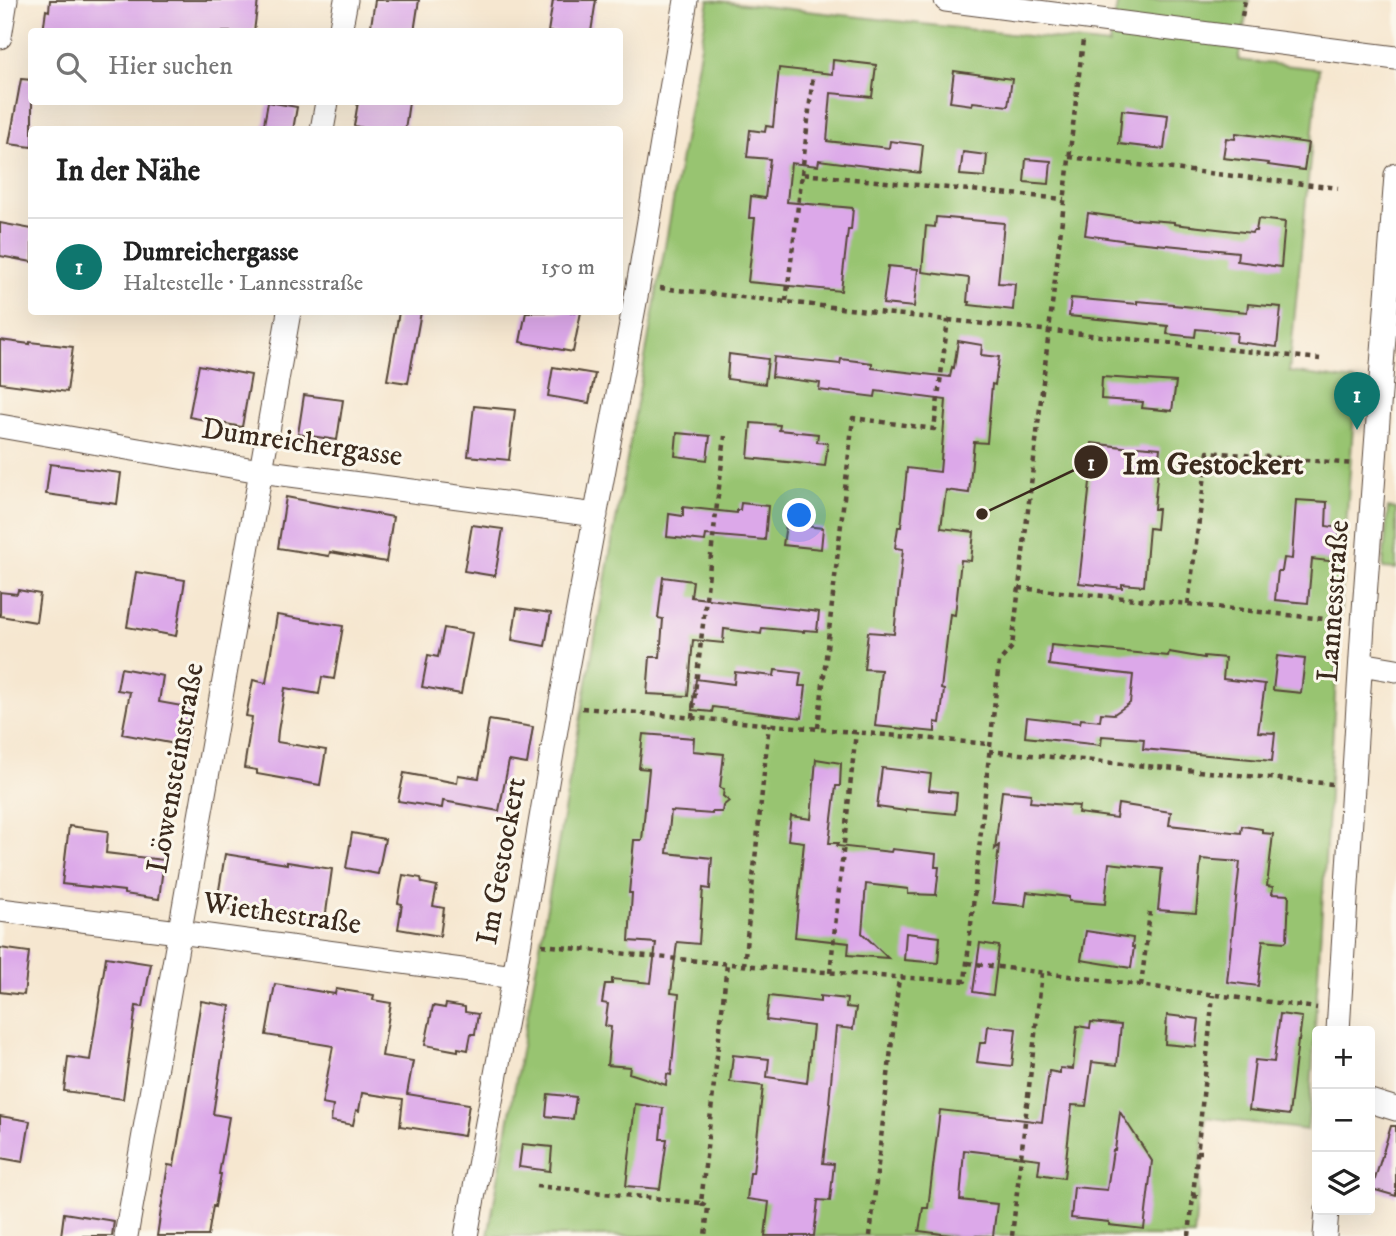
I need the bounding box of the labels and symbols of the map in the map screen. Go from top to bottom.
pin: 1 [1334,372,1380,430]
street label: Dumreichergasse [199,411,405,475]
callout: Im Gestockert [1073,436,1317,489]
text: Im Gestockert [1123,445,1304,485]
text: 1 [1087,451,1095,477]
your location [782,498,816,532]
street label: Lannesstraße [1310,519,1358,683]
street label: Löwensteinstraße [139,660,213,876]
street label: Im Gestockert [469,774,535,948]
street label: Wiethestraße [200,884,363,943]

